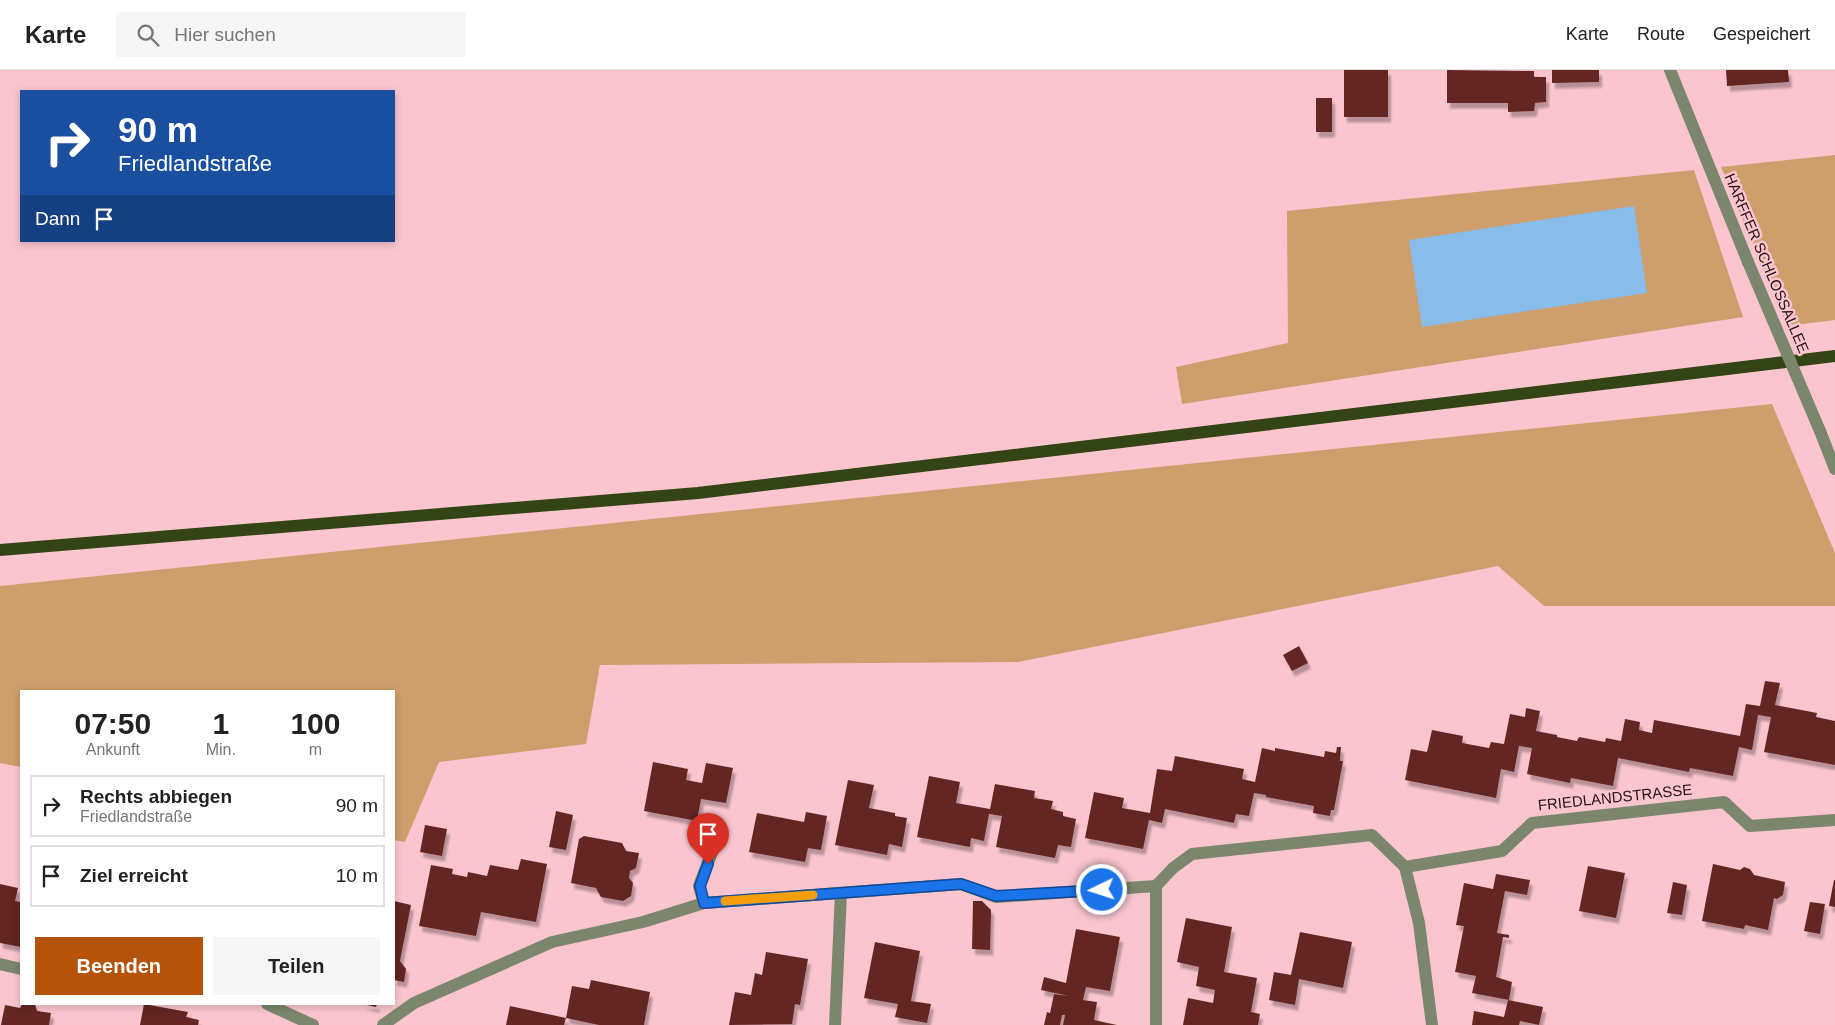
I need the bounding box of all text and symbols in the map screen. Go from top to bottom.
search box [116,12,466,57]
text: Karte [25,21,86,48]
icon: search [134,21,162,49]
text: Hier suchen [174,24,276,45]
text: Karte [1566,24,1609,44]
text: Route [1637,24,1685,44]
text: Gespeichert [1713,24,1810,44]
icon: right [35,110,100,175]
text: 90 m [118,110,198,149]
text: Friedlandstraße [118,151,272,176]
street label: HARFFER SCHLOSSALLEE [1721,171,1813,355]
icon: arrive [90,205,118,233]
text: Dann [35,208,80,229]
text: 07:50 [74,707,151,740]
text: 1 [212,707,229,740]
text: 100 [290,707,340,740]
text: Ankunft [86,741,140,758]
text: Min. [206,741,236,758]
text: m [309,741,322,758]
street label: FRIEDLANDSTRASSE [1537,780,1693,814]
text: Rechts abbiegen [80,786,232,807]
icon: right [37,792,65,820]
text: 90 m [336,795,378,816]
text: Friedlandstraße [80,808,192,825]
pin [687,813,729,864]
icon: arrive [694,820,722,848]
icon: arrive [37,862,65,890]
position arrow [1075,863,1127,915]
text: Ziel erreicht [80,865,188,886]
text: 10 m [336,865,378,886]
button: Beenden [35,937,203,995]
button: Teilen [213,937,380,995]

